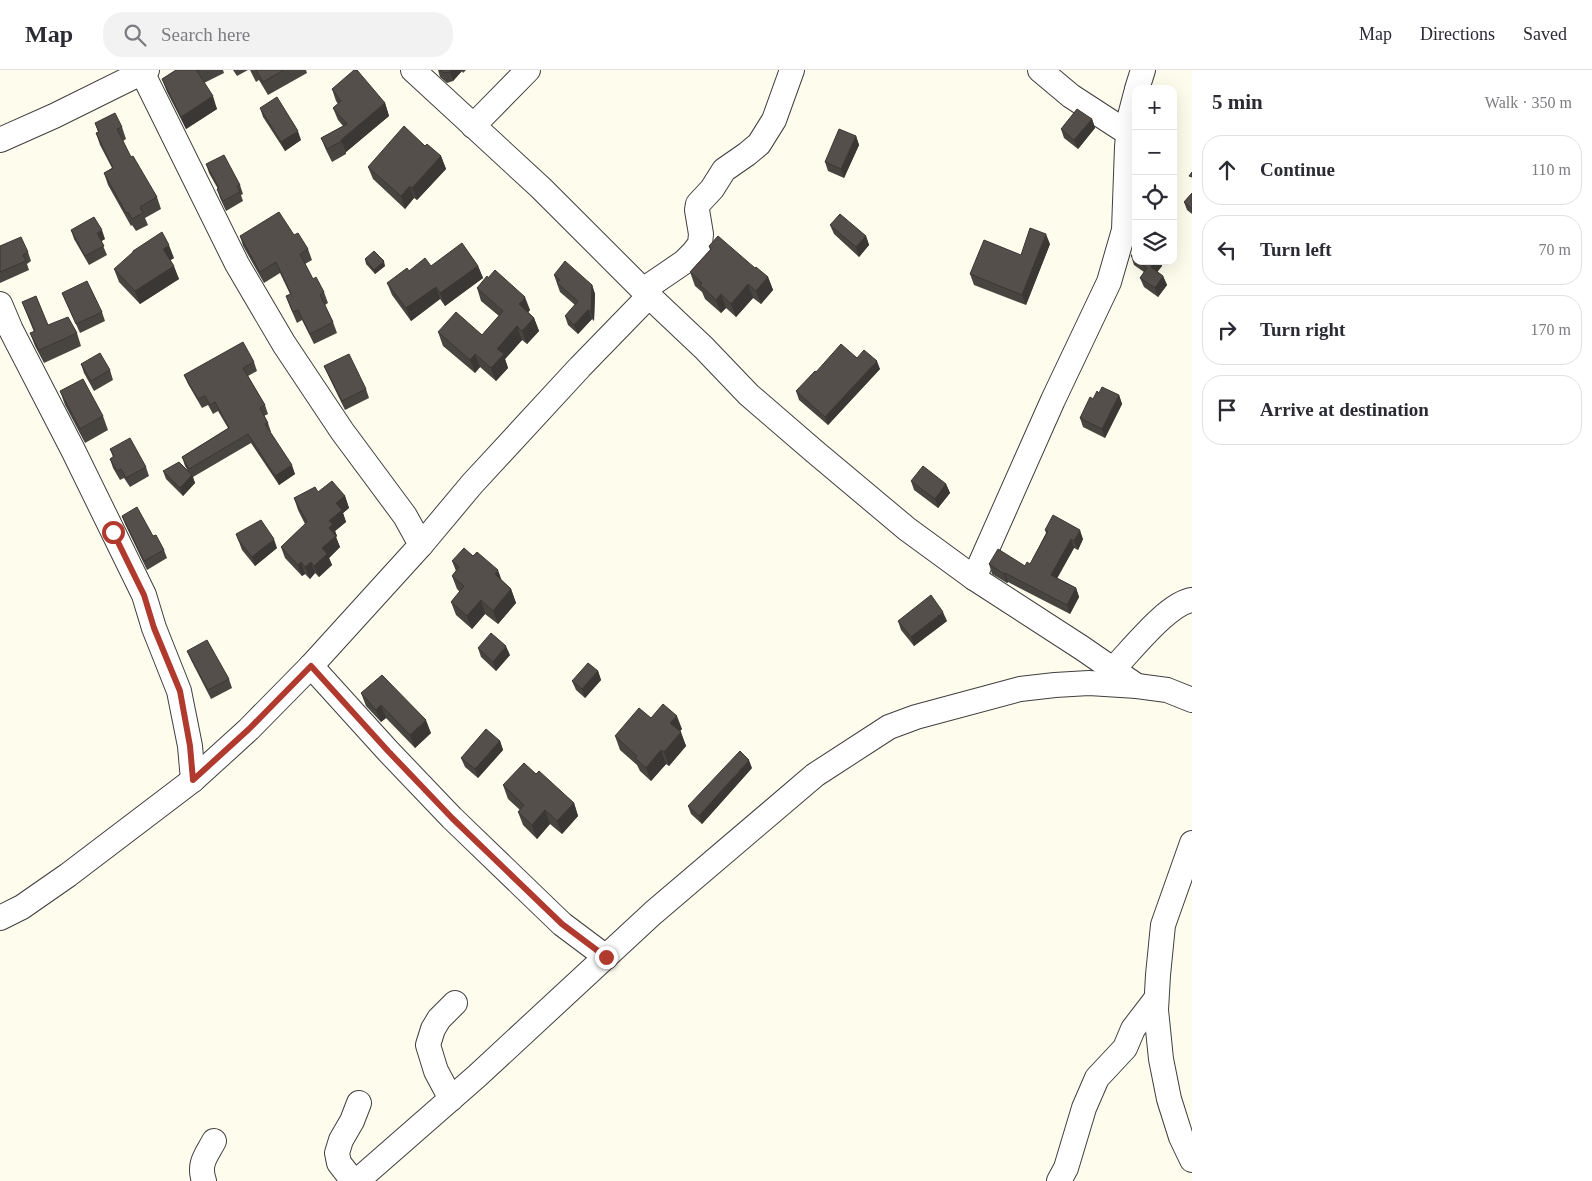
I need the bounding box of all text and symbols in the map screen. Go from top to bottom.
search box [103,12,453,57]
text: Map [25,21,73,47]
icon: search [121,21,149,49]
text: Search here [161,24,250,45]
text: Map [1359,24,1392,44]
text: Directions [1420,24,1495,44]
text: Saved [1523,24,1567,44]
map controls [1132,85,1177,265]
button: + [1132,85,1177,130]
text: 5 min [1212,90,1263,114]
text: Walk · 350 m [1485,94,1572,111]
button: − [1132,130,1177,175]
icon: ahead [1213,156,1241,184]
text: Continue [1260,159,1335,180]
text: 110 m [1531,161,1571,178]
button: locate [1132,175,1177,220]
button: layers [1132,220,1177,265]
icon: left [1213,236,1241,264]
text: Turn left [1260,239,1332,260]
text: 70 m [1539,241,1571,258]
icon: right [1213,316,1241,344]
text: Turn right [1260,319,1345,340]
text: 170 m [1531,321,1571,338]
icon: arrive [1213,396,1241,424]
text: Arrive at destination [1260,399,1429,420]
route start [102,521,125,544]
route end [595,946,618,969]

